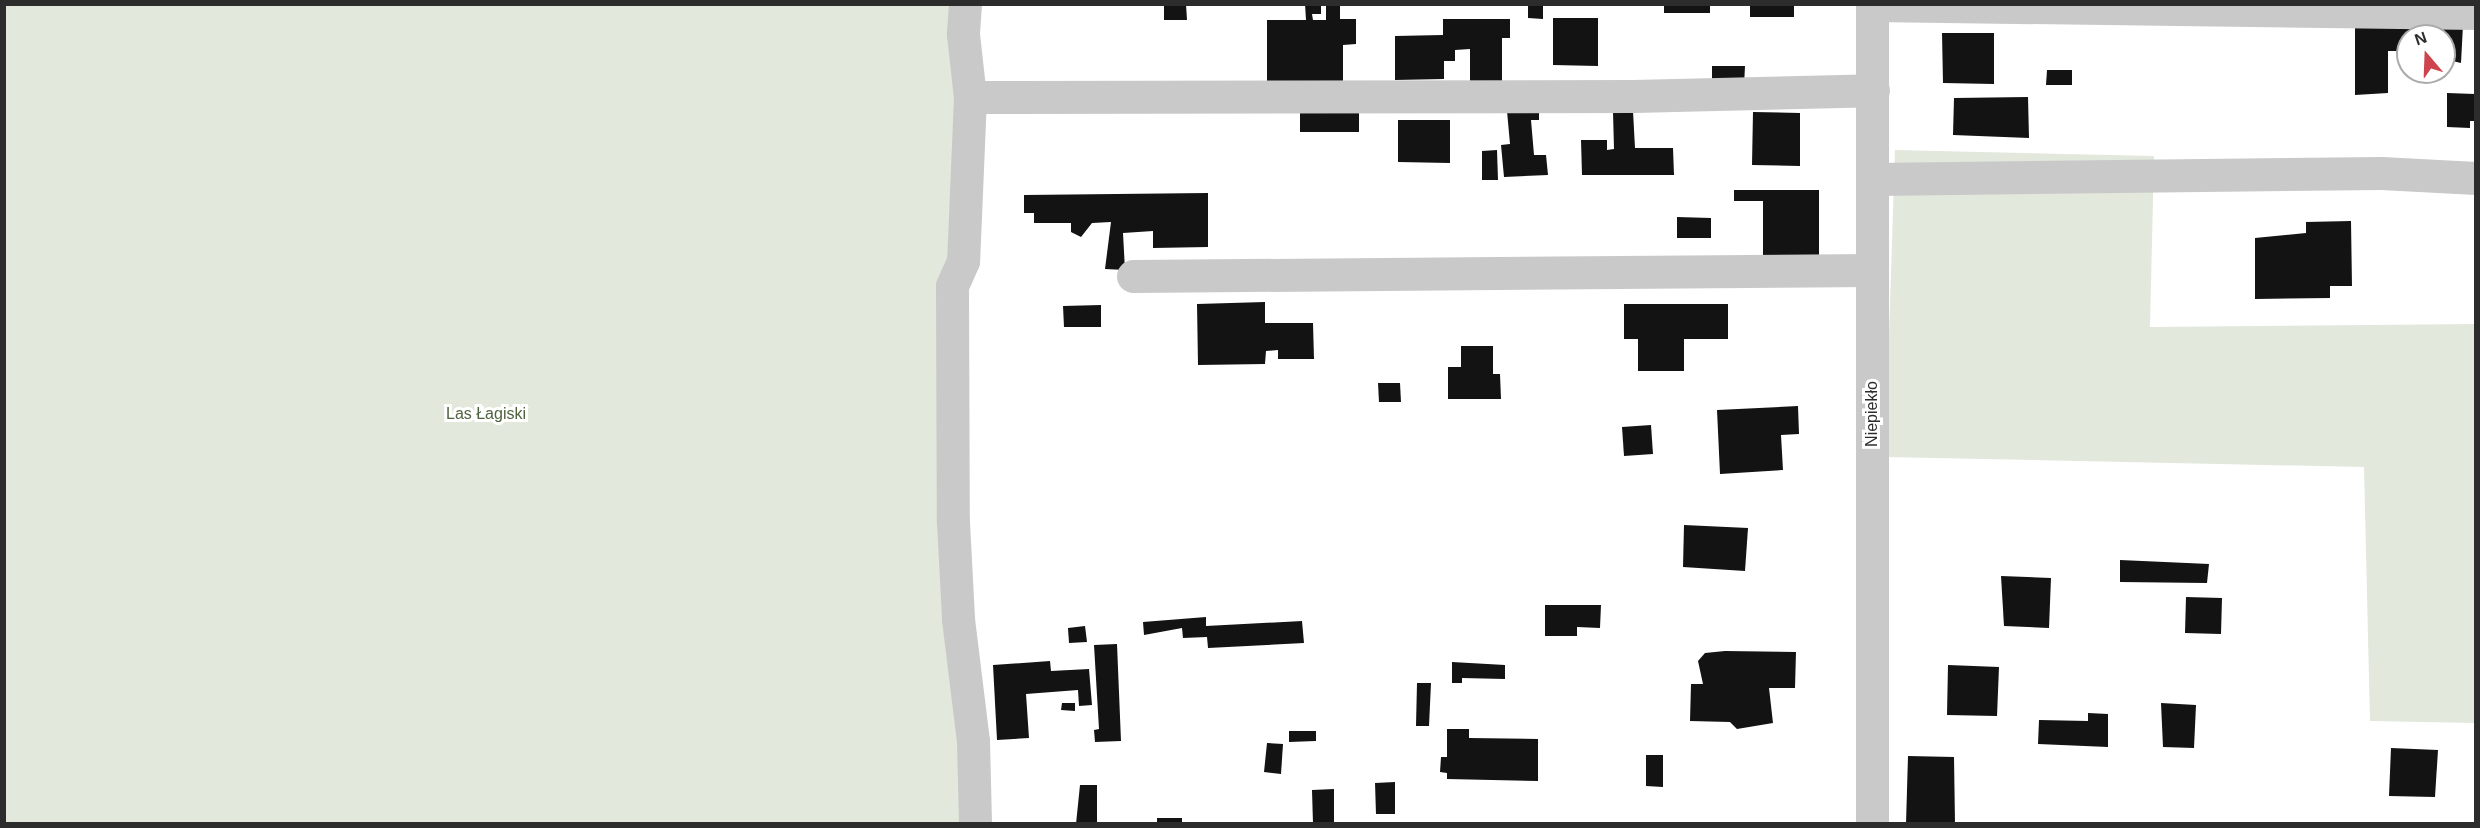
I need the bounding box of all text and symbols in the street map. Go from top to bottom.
north arrow [2396,24,2456,84]
text: N [2412,28,2429,48]
street label: Niepiekło [1862,381,1882,447]
park label: Las Łagiski [446,404,526,424]

